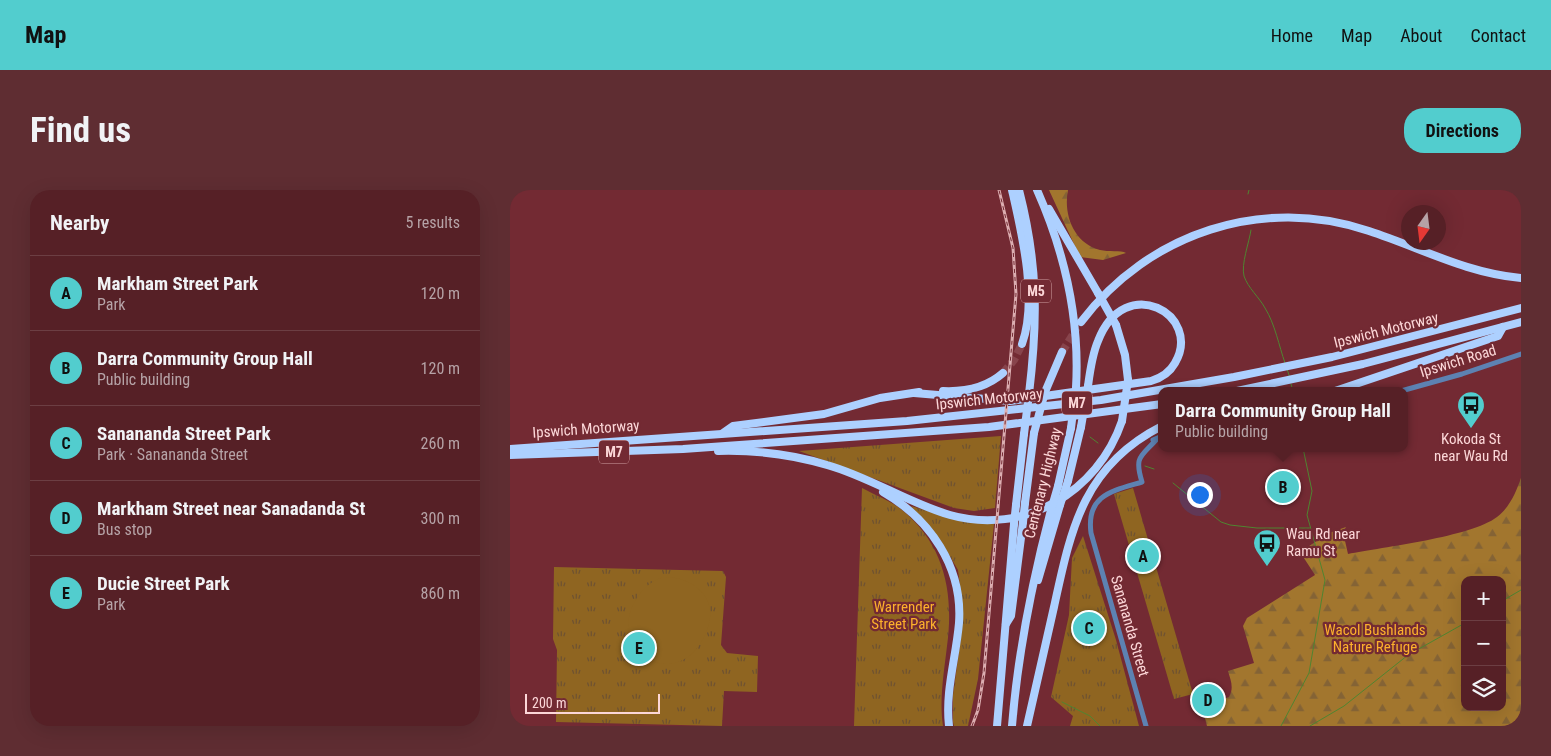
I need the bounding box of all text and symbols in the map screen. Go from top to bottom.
text: Map [25,21,66,49]
text: Home [1271,25,1313,46]
text: Map [1341,25,1372,46]
text: About [1400,25,1442,46]
text: Contact [1470,25,1526,46]
button: Directions [1404,108,1521,153]
text: Find us [30,110,131,151]
north arrow [1401,205,1446,250]
text: Nearby [50,211,109,235]
text: 5 results [405,213,460,232]
text: Markham Street Park [97,272,258,295]
road number: M5 [1021,280,1051,302]
text: A [61,284,71,303]
text: 120 m [421,284,460,303]
text: Park [97,295,126,314]
street label: Ipswich Motorway [1332,308,1440,352]
street label: Ipswich Road [1418,341,1498,381]
text: Darra Community Group Hall [97,347,313,370]
text: B [62,359,70,378]
text: 120 m [421,359,460,378]
text: Public building [97,370,190,389]
street label: Ipswich Motorway [935,384,1043,414]
popup [1158,387,1408,452]
bus stop icon: Kokoda St near Wau Rd [1456,390,1486,429]
road number: M7 [1062,392,1092,414]
text: Darra Community Group Hall [1175,399,1391,422]
street label: Ipswich Motorway [532,416,640,442]
text: Sanananda Street Park [97,422,271,445]
text: Public building [1175,422,1268,441]
street label: Centenary Highway [1021,426,1065,540]
place label: Kokoda St near Wau Rd [1434,430,1508,465]
text: C [61,434,71,453]
text: 260 m [421,434,460,453]
road number: M7 [599,440,629,464]
text: Park · Sanananda Street [97,445,248,464]
pin: B [1267,468,1299,506]
your location [1187,482,1213,508]
text: Markham Street near Sanadanda St [97,497,365,520]
text: D [61,509,71,528]
text: 300 m [421,509,460,528]
text: Bus stop [97,520,152,539]
place label: Wau Rd near Ramu St [1286,525,1360,560]
bus stop icon: Wau Rd near Ramu St [1252,528,1282,567]
pin: A [1127,537,1159,575]
text: Ducie Street Park [97,572,230,595]
street label: Sanananda Street [1107,573,1153,679]
map controls [1461,576,1506,711]
button: + [1461,576,1506,621]
text: E [62,584,70,603]
text: 860 m [421,584,460,603]
text: Park [97,595,126,614]
park label: Warrender Street Park [871,598,937,633]
pin: C [1073,609,1105,647]
park label: Wacol Bushlands Nature Refuge [1324,621,1426,656]
button: − [1461,621,1506,666]
pin: E [623,629,655,667]
button: layers [1461,666,1506,711]
pin: D [1192,681,1224,719]
scale bar [525,691,660,714]
text: 200 m [532,695,567,711]

